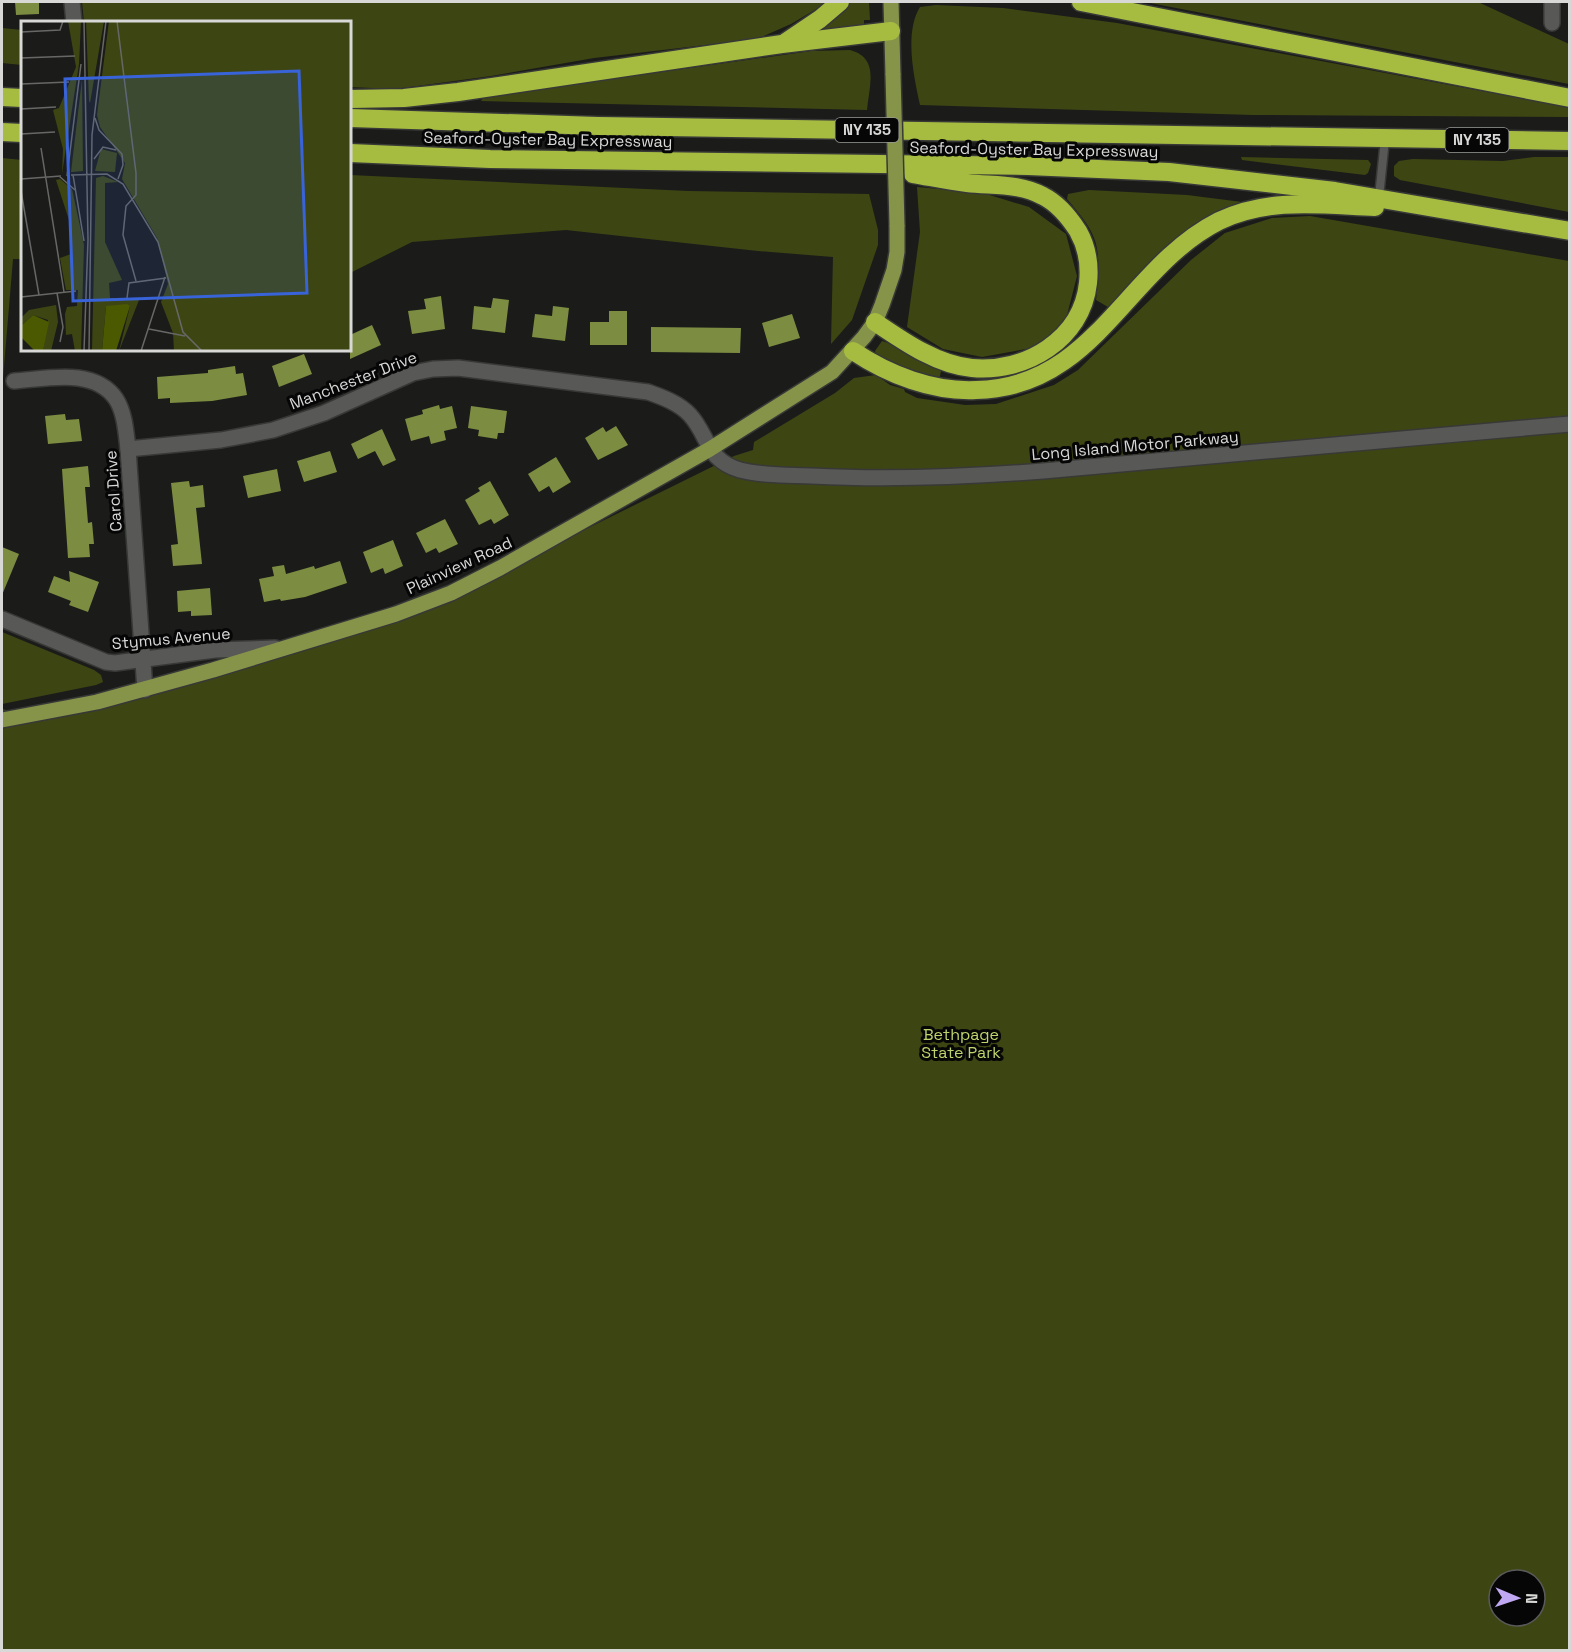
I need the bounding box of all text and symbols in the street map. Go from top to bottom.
inset map [21,21,351,351]
road number: NY 135 [836,118,898,142]
street label: Seaford-Oyster Bay Expressway [423,127,673,152]
road number: NY 135 [1446,128,1508,152]
street label: Seaford-Oyster Bay Expressway [909,137,1159,162]
street label: Manchester Drive [286,346,420,414]
street label: Long Island Motor Parkway [1031,426,1239,465]
street label: Carol Drive [100,450,127,532]
street label: Plainview Road [403,532,515,599]
street label: Stymus Avenue [111,623,231,654]
park label: Bethpage State Park [921,1024,1001,1063]
north arrow [1487,1568,1547,1628]
text: N [1521,1593,1542,1604]

